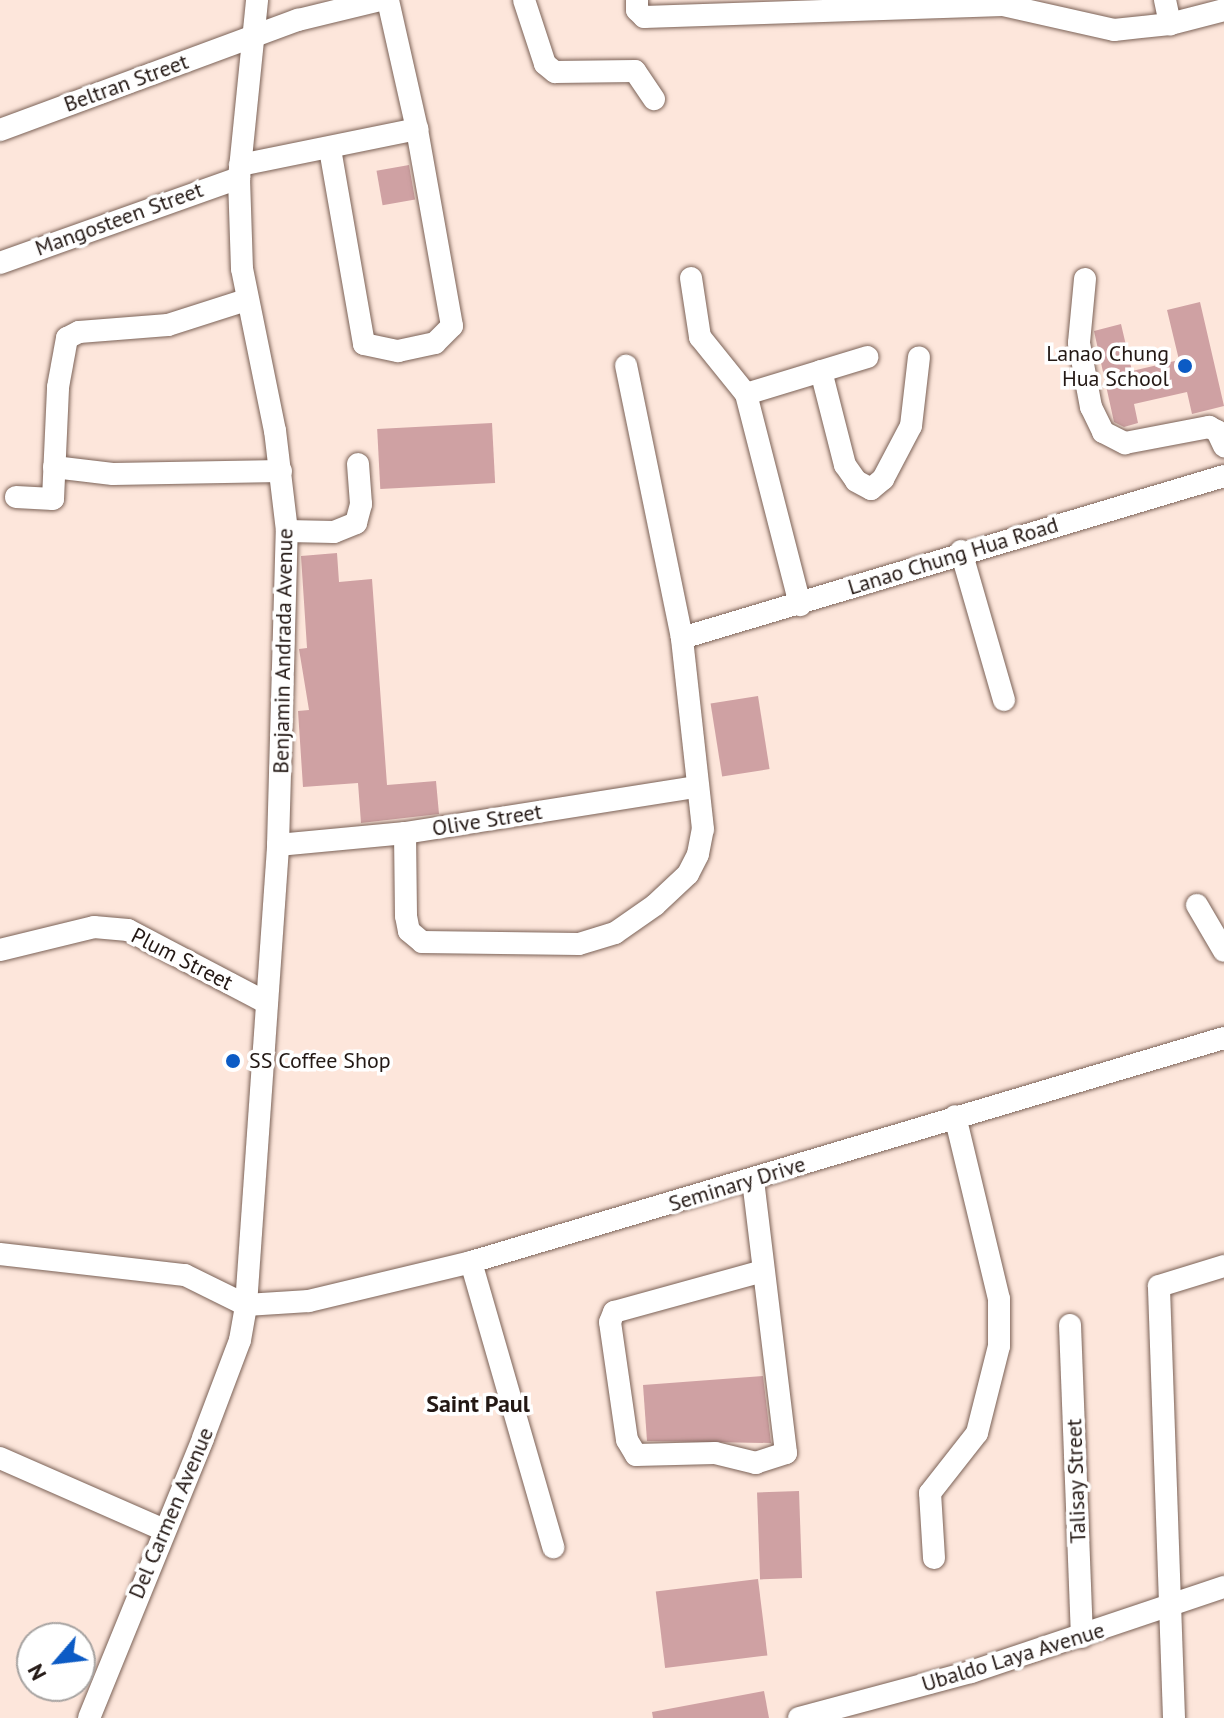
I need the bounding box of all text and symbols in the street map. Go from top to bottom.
street label: Beltran Street [60,48,192,118]
street label: Mangosteen Street [31,176,207,262]
place label: Lanao Chung Hua School [1046,340,1169,392]
marker: Lanao Chung Hua School [1176,357,1194,375]
street label: Lanao Chung Hua Road [845,511,1061,601]
street label: Benjamin Andrada Avenue [268,527,298,775]
street label: Olive Street [430,798,544,842]
street label: Plum Street [127,922,237,996]
place label: SS Coffee Shop [249,1048,391,1074]
marker: SS Coffee Shop [224,1052,242,1070]
street label: Seminary Drive [665,1151,809,1217]
district label: Saint Paul [426,1390,530,1418]
street label: Talisay Street [1061,1418,1091,1544]
street label: Del Carmen Avenue [123,1423,219,1603]
street label: Ubaldo Laya Avenue [918,1617,1108,1697]
north arrow [16,1622,96,1702]
text: N [21,1659,52,1685]

